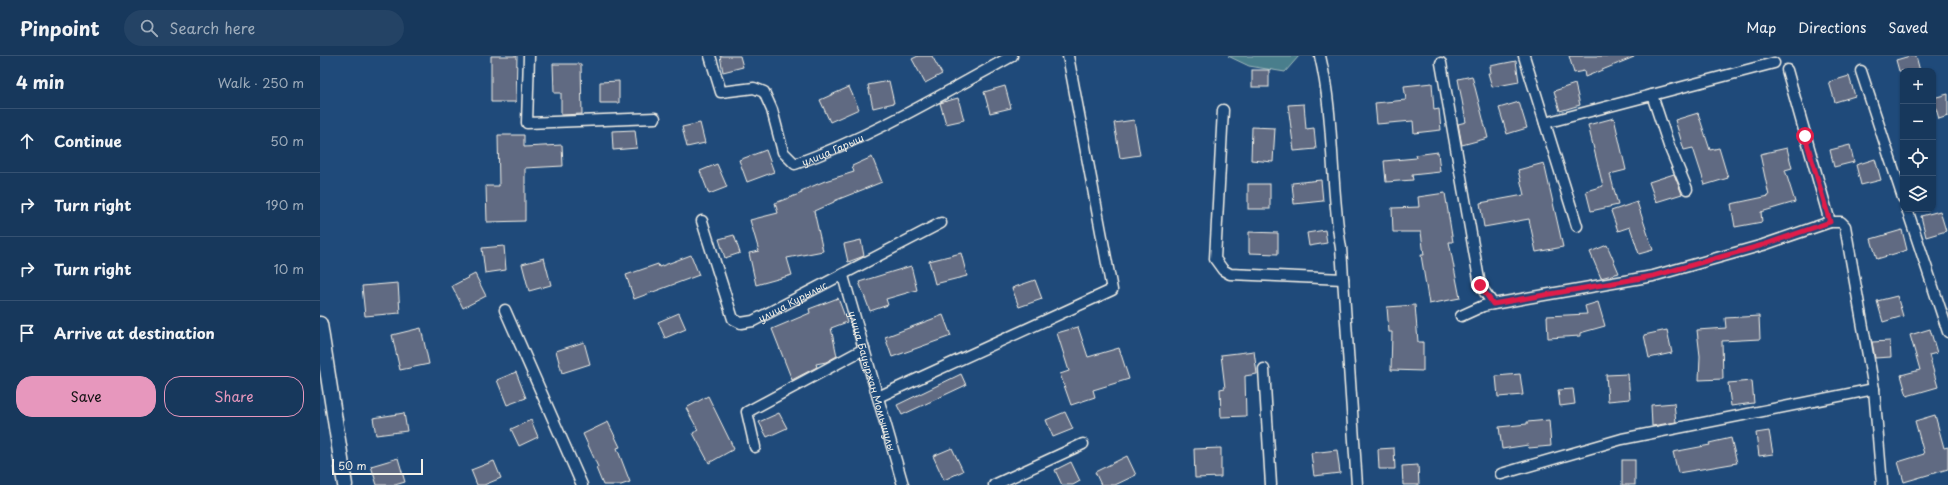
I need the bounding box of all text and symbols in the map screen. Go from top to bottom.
search box [124,10,404,46]
text: Pinpoint [20,14,100,42]
text: Search here [170,16,255,39]
icon: search [138,17,160,39]
text: Map [1746,17,1776,38]
text: Directions [1798,17,1866,38]
text: Saved [1888,17,1928,38]
map controls [1900,68,1936,212]
button: + [1900,68,1936,104]
text: 4 min [16,69,64,95]
text: Walk · 250 m [218,73,304,92]
button: − [1900,104,1936,140]
route start [1796,127,1814,145]
text: Continue [54,129,122,152]
street label: улица Гарыш [799,129,866,169]
icon: ahead [16,130,38,152]
text: 50 m [270,131,304,150]
button: locate [1900,140,1936,176]
button: layers [1900,176,1936,212]
text: Turn right [54,193,131,216]
icon: right [16,194,38,216]
text: 190 m [265,195,304,214]
text: Turn right [54,257,131,280]
icon: right [16,258,38,280]
text: 10 m [274,259,304,278]
street label: улица Курылыс [755,276,829,325]
route end [1471,276,1489,294]
street label: улица Бауыржан Момышулы [846,309,900,453]
text: Arrive at destination [54,321,215,344]
icon: arrive [16,322,38,344]
button: Save [16,376,156,417]
button: Share [164,376,304,417]
scale bar [332,457,423,476]
text: 50 m [338,457,367,474]

